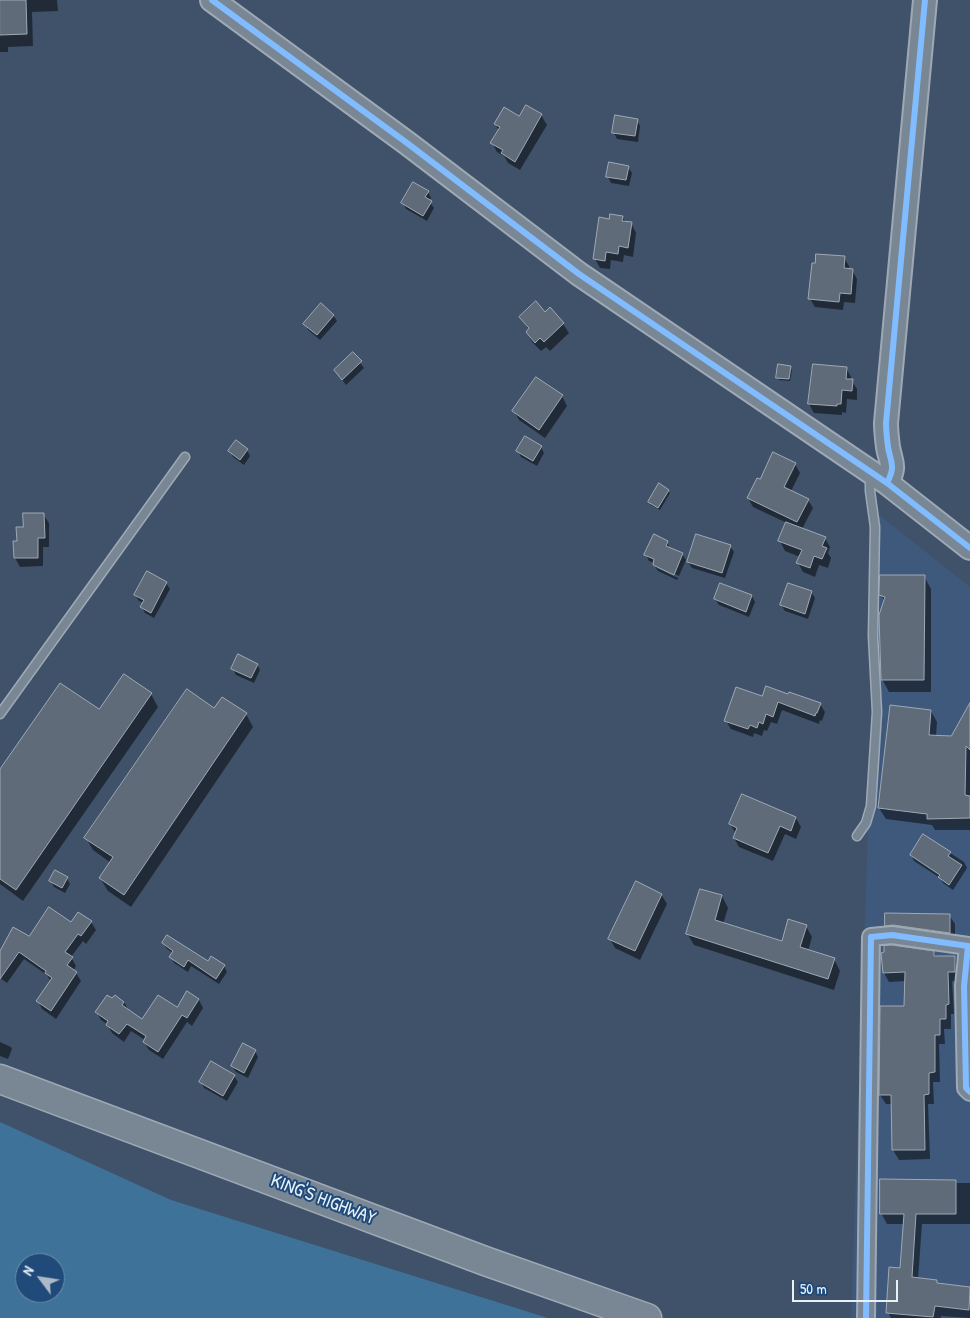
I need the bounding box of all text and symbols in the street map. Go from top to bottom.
street label: KING'S HIGHWAY [267,1170,379,1230]
north arrow [15,1253,65,1303]
text: N [18,1262,38,1279]
scale bar [795,1270,901,1302]
text: 50 m [800,1278,827,1299]

